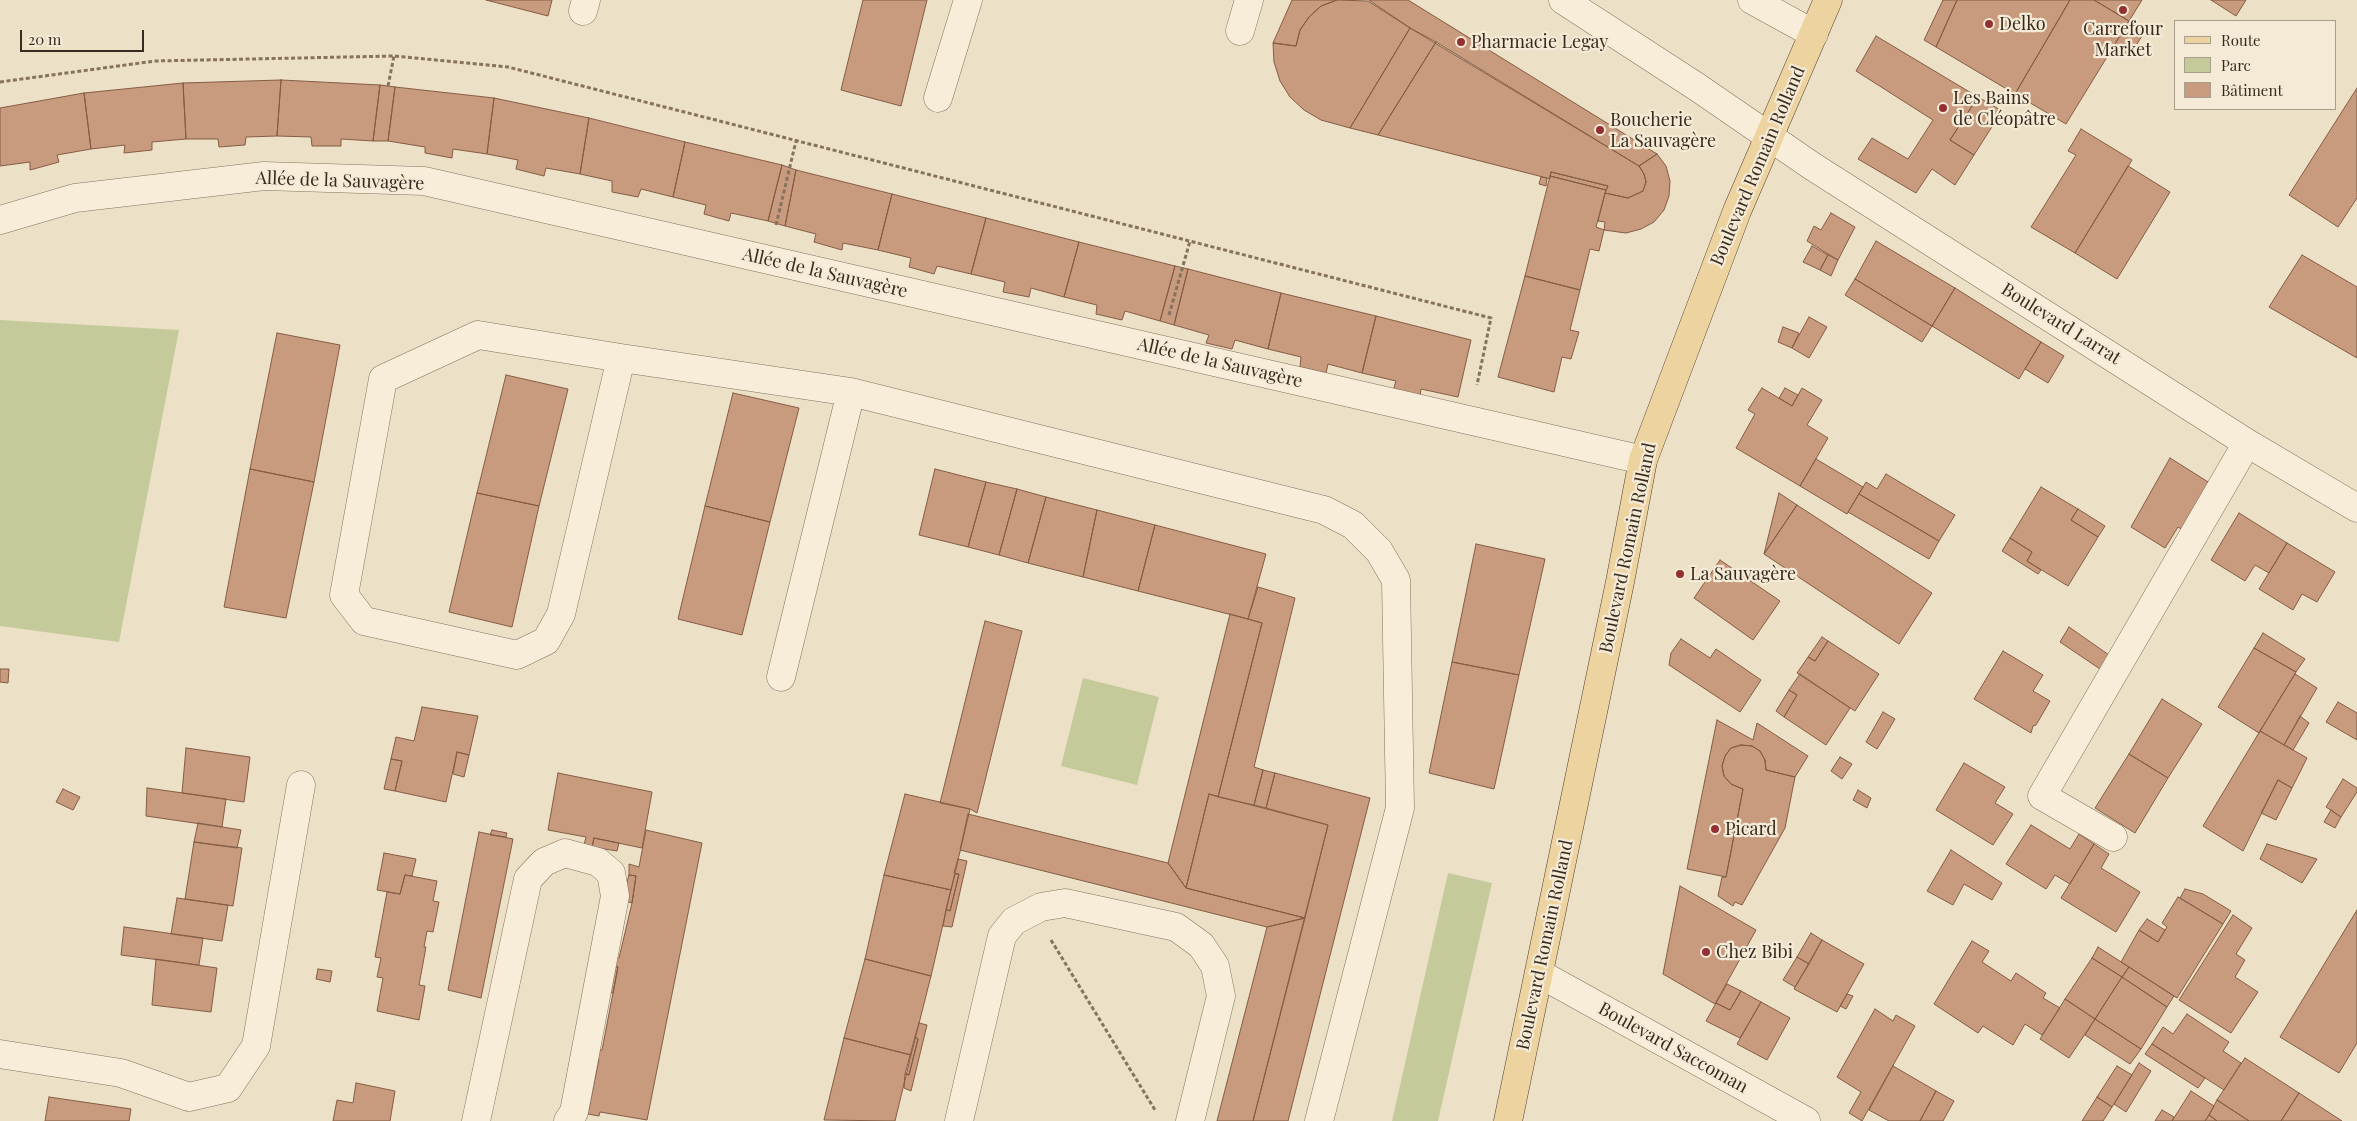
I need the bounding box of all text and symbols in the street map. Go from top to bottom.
marker: Carrefour Market [2117,4,2129,16]
place label: Delko [1999,13,2046,35]
marker: Delko [1983,18,1995,30]
place label: Carrefour Market [2083,18,2163,60]
scale bar [22,20,146,52]
legend [2174,20,2337,110]
text: 20 m [28,29,61,49]
text: Route [2221,30,2261,50]
place label: Pharmacie Legay [1471,31,1608,53]
marker: Pharmacie Legay [1455,36,1467,48]
text: Parc [2221,55,2251,75]
street label: Boulevard Romain Rolland [1706,63,1810,269]
text: Bâtiment [2221,80,2283,100]
place label: Les Bains de Cléopâtre [1953,87,2056,130]
marker: Les Bains de Cléopâtre [1937,102,1949,114]
place label: Boucherie La Sauvagère [1610,109,1716,152]
marker: Boucherie La Sauvagère [1594,124,1606,136]
street label: Allée de la Sauvagère [255,167,425,195]
street label: Allée de la Sauvagère [740,243,910,303]
street label: Boulevard Larrat [1997,279,2125,369]
street label: Allée de la Sauvagère [1135,333,1305,393]
street label: Boulevard Romain Rolland [1595,441,1661,655]
place label: La Sauvagère [1690,563,1796,585]
marker: La Sauvagère [1674,568,1686,580]
place label: Picard [1725,818,1777,840]
marker: Picard [1709,823,1721,835]
street label: Boulevard Romain Rolland [1512,838,1578,1052]
place label: Chez Bibi [1716,941,1793,963]
marker: Chez Bibi [1700,946,1712,958]
street label: Boulevard Saccoman [1595,998,1751,1098]

